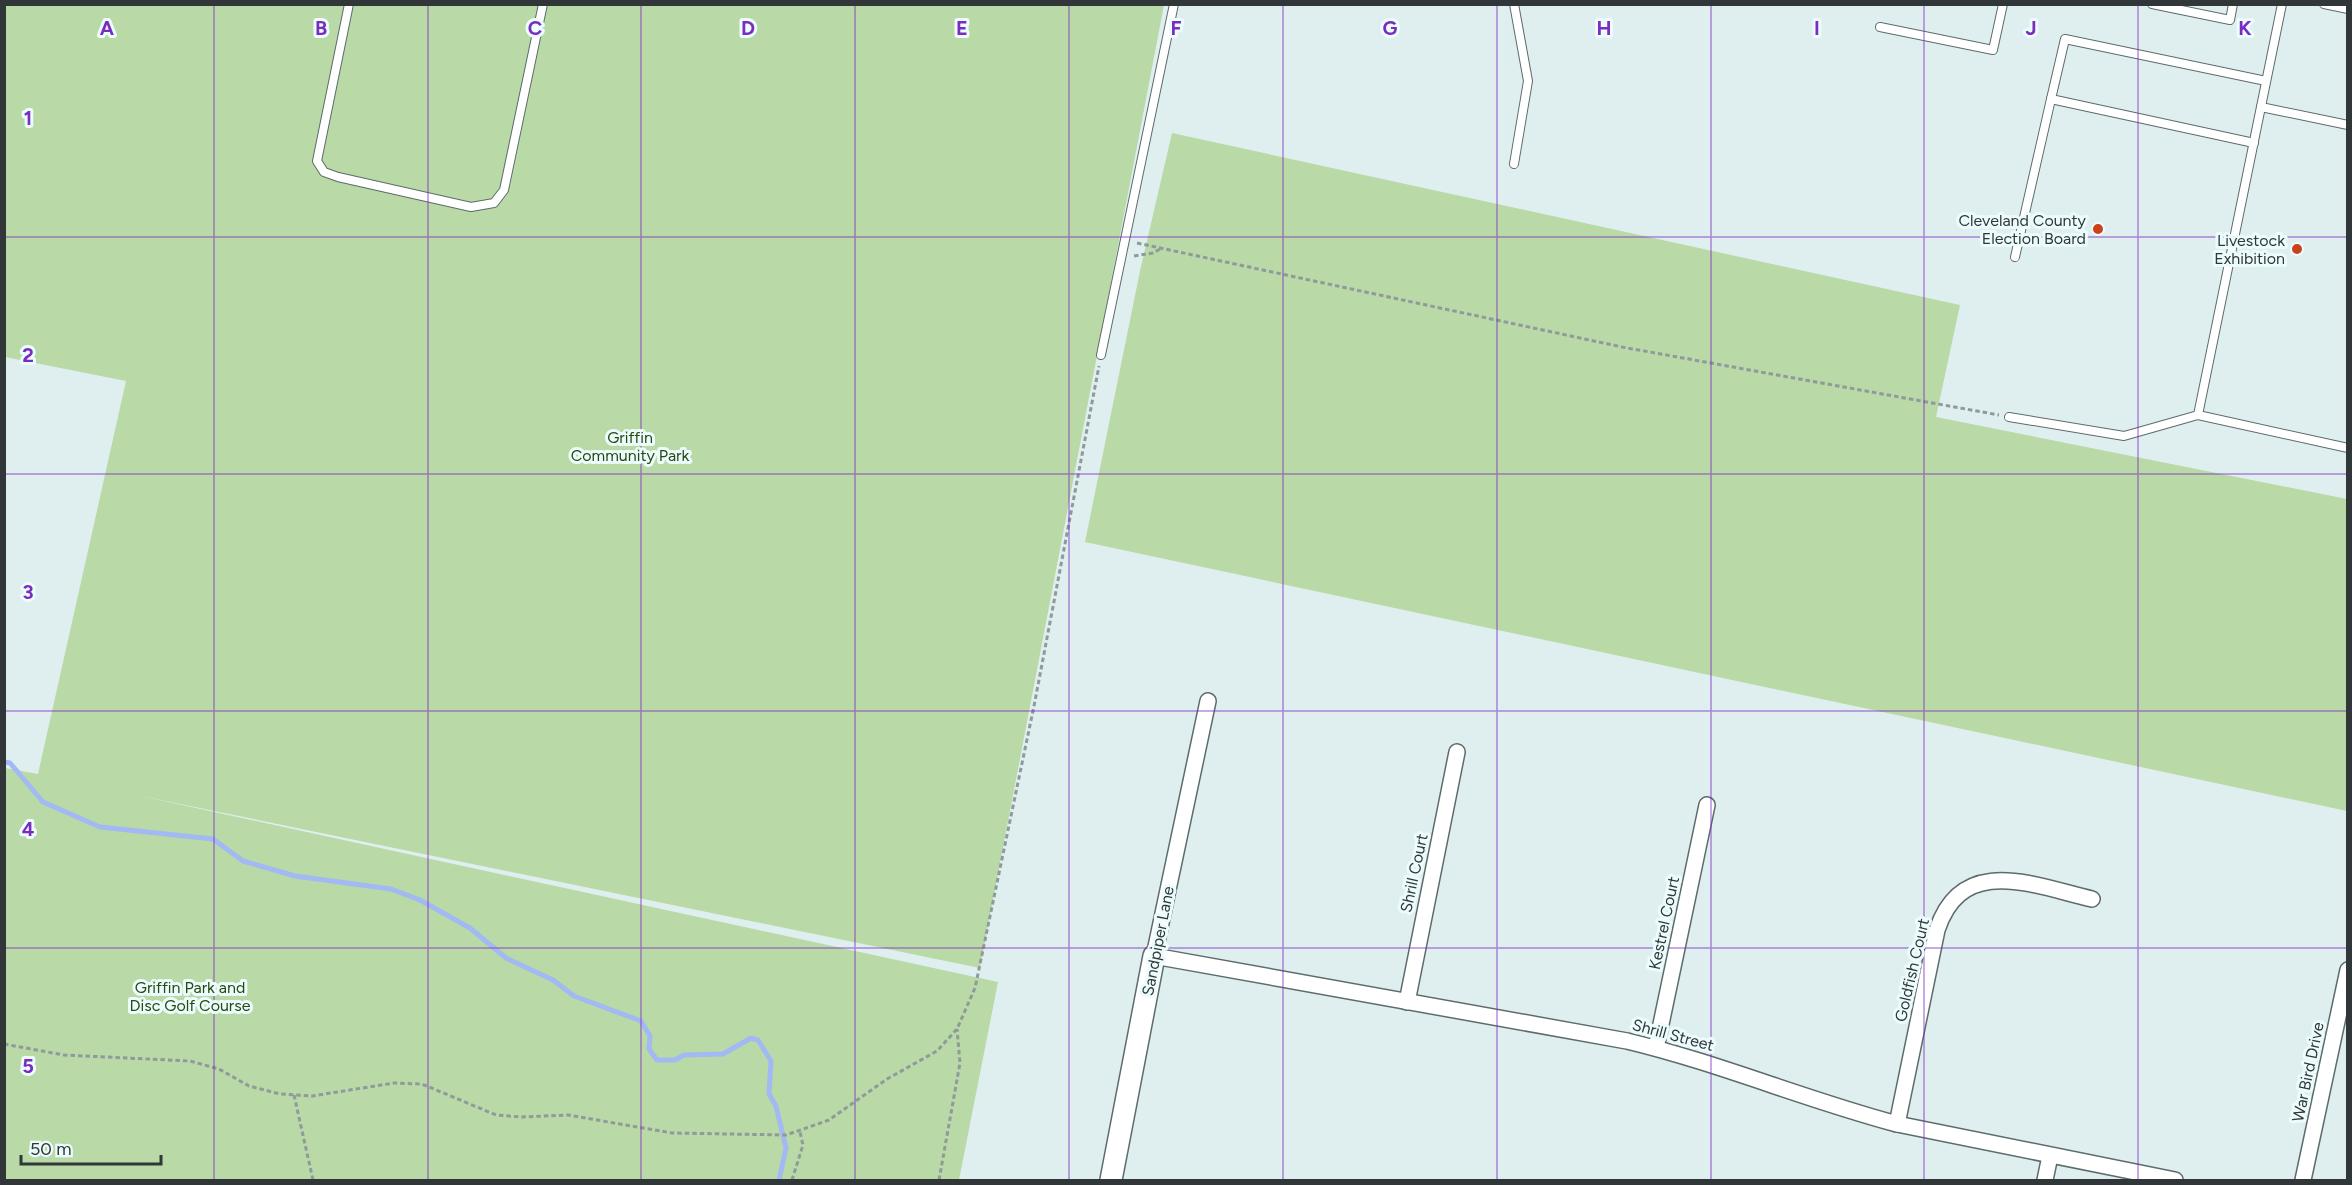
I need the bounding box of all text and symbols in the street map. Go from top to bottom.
text: A [100,16,115,40]
text: B [315,16,327,40]
text: C [528,16,542,40]
text: D [741,16,755,40]
text: E [956,16,968,40]
text: F [1170,16,1182,40]
text: G [1383,16,1398,40]
text: H [1597,16,1612,40]
text: I [1814,16,1820,40]
text: J [2025,16,2037,40]
text: K [2238,16,2252,40]
text: 1 [24,106,32,130]
place label: Cleveland County Election Board [1958,211,2087,248]
marker: Cleveland County Election Board [2091,222,2105,236]
place label: Livestock Exhibition [2214,231,2285,268]
marker: Livestock Exhibition [2290,242,2304,256]
text: 2 [22,343,34,367]
park label: Griffin Community Park [571,428,689,465]
text: 3 [22,580,34,604]
text: 4 [22,817,35,841]
street label: Shrill Court [1396,832,1432,914]
street label: Kestrel Court [1645,875,1683,971]
street label: Sandpiper Lane [1138,884,1178,997]
street label: Goldfish Court [1891,916,1933,1024]
park label: Griffin Park and Disc Golf Course [130,978,251,1015]
street label: Shrill Street [1630,1015,1716,1055]
street label: War Bird Drive [2288,1020,2328,1124]
text: 5 [22,1054,34,1078]
scale bar [21,1128,160,1166]
text: 50 m [30,1138,72,1160]

